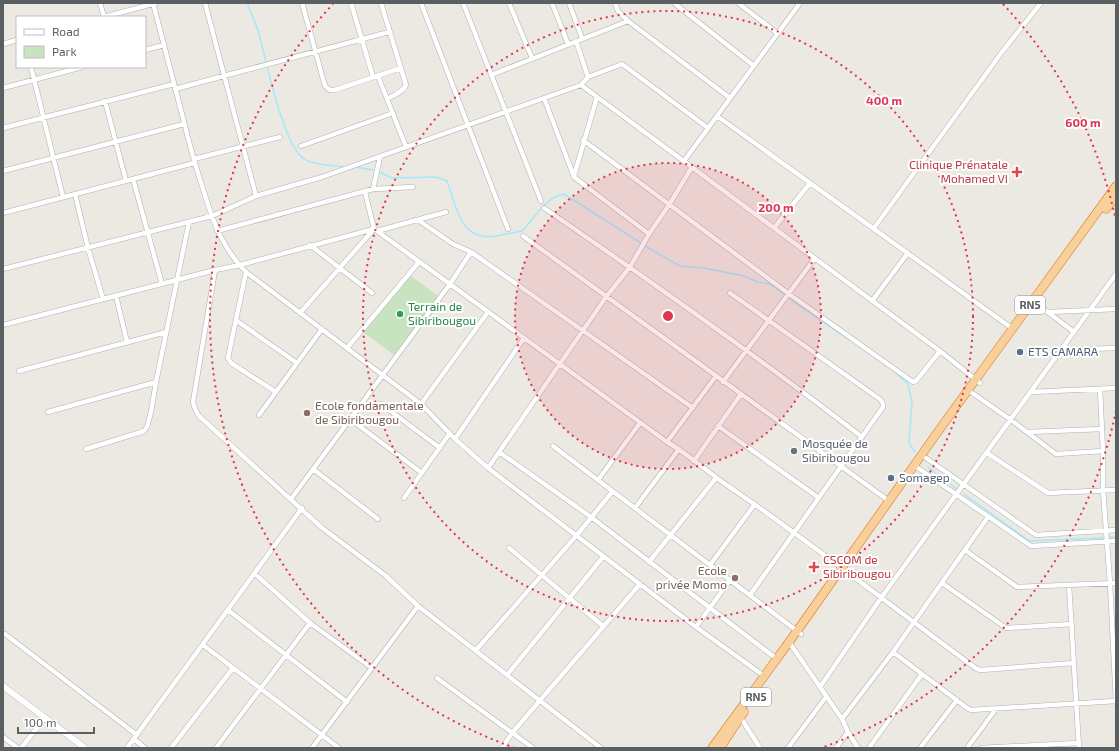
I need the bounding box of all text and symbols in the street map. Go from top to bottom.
legend [16,16,146,68]
text: Road [52,24,80,38]
text: Park [52,44,77,58]
text: 400 m [866,93,902,107]
text: 600 m [1065,115,1101,129]
place label: Clinique Prénatale Mohamed VI [909,157,1008,185]
marker: Clinique Prénatale Mohamed VI [1011,166,1023,178]
text: 200 m [758,200,794,214]
road number: RN5 [1015,296,1045,314]
place label: Terrain de Sibiribougou [408,299,476,327]
marker: Terrain de Sibiribougou [395,309,405,319]
centre of rings [661,309,675,323]
place label: ETS CAMARA [1028,344,1099,358]
marker: ETS CAMARA [1015,347,1025,357]
place label: Ecole fondamentale de Sibiribougou [315,398,424,426]
marker: Ecole fondamentale de Sibiribougou [302,408,312,418]
place label: Mosquée de Sibiribougou [802,436,870,464]
marker: Mosquée de Sibiribougou [789,446,799,456]
place label: Somagep [899,470,950,484]
marker: Somagep [886,473,896,483]
place label: CSCOM de Sibiribougou [823,552,891,580]
marker: CSCOM de Sibiribougou [808,561,820,573]
place label: Ecole privée Momo [656,563,727,591]
marker: Ecole privée Momo [730,573,740,583]
road number: RN5 [741,688,771,706]
scale bar [18,709,94,735]
text: 100 m [24,715,56,729]

